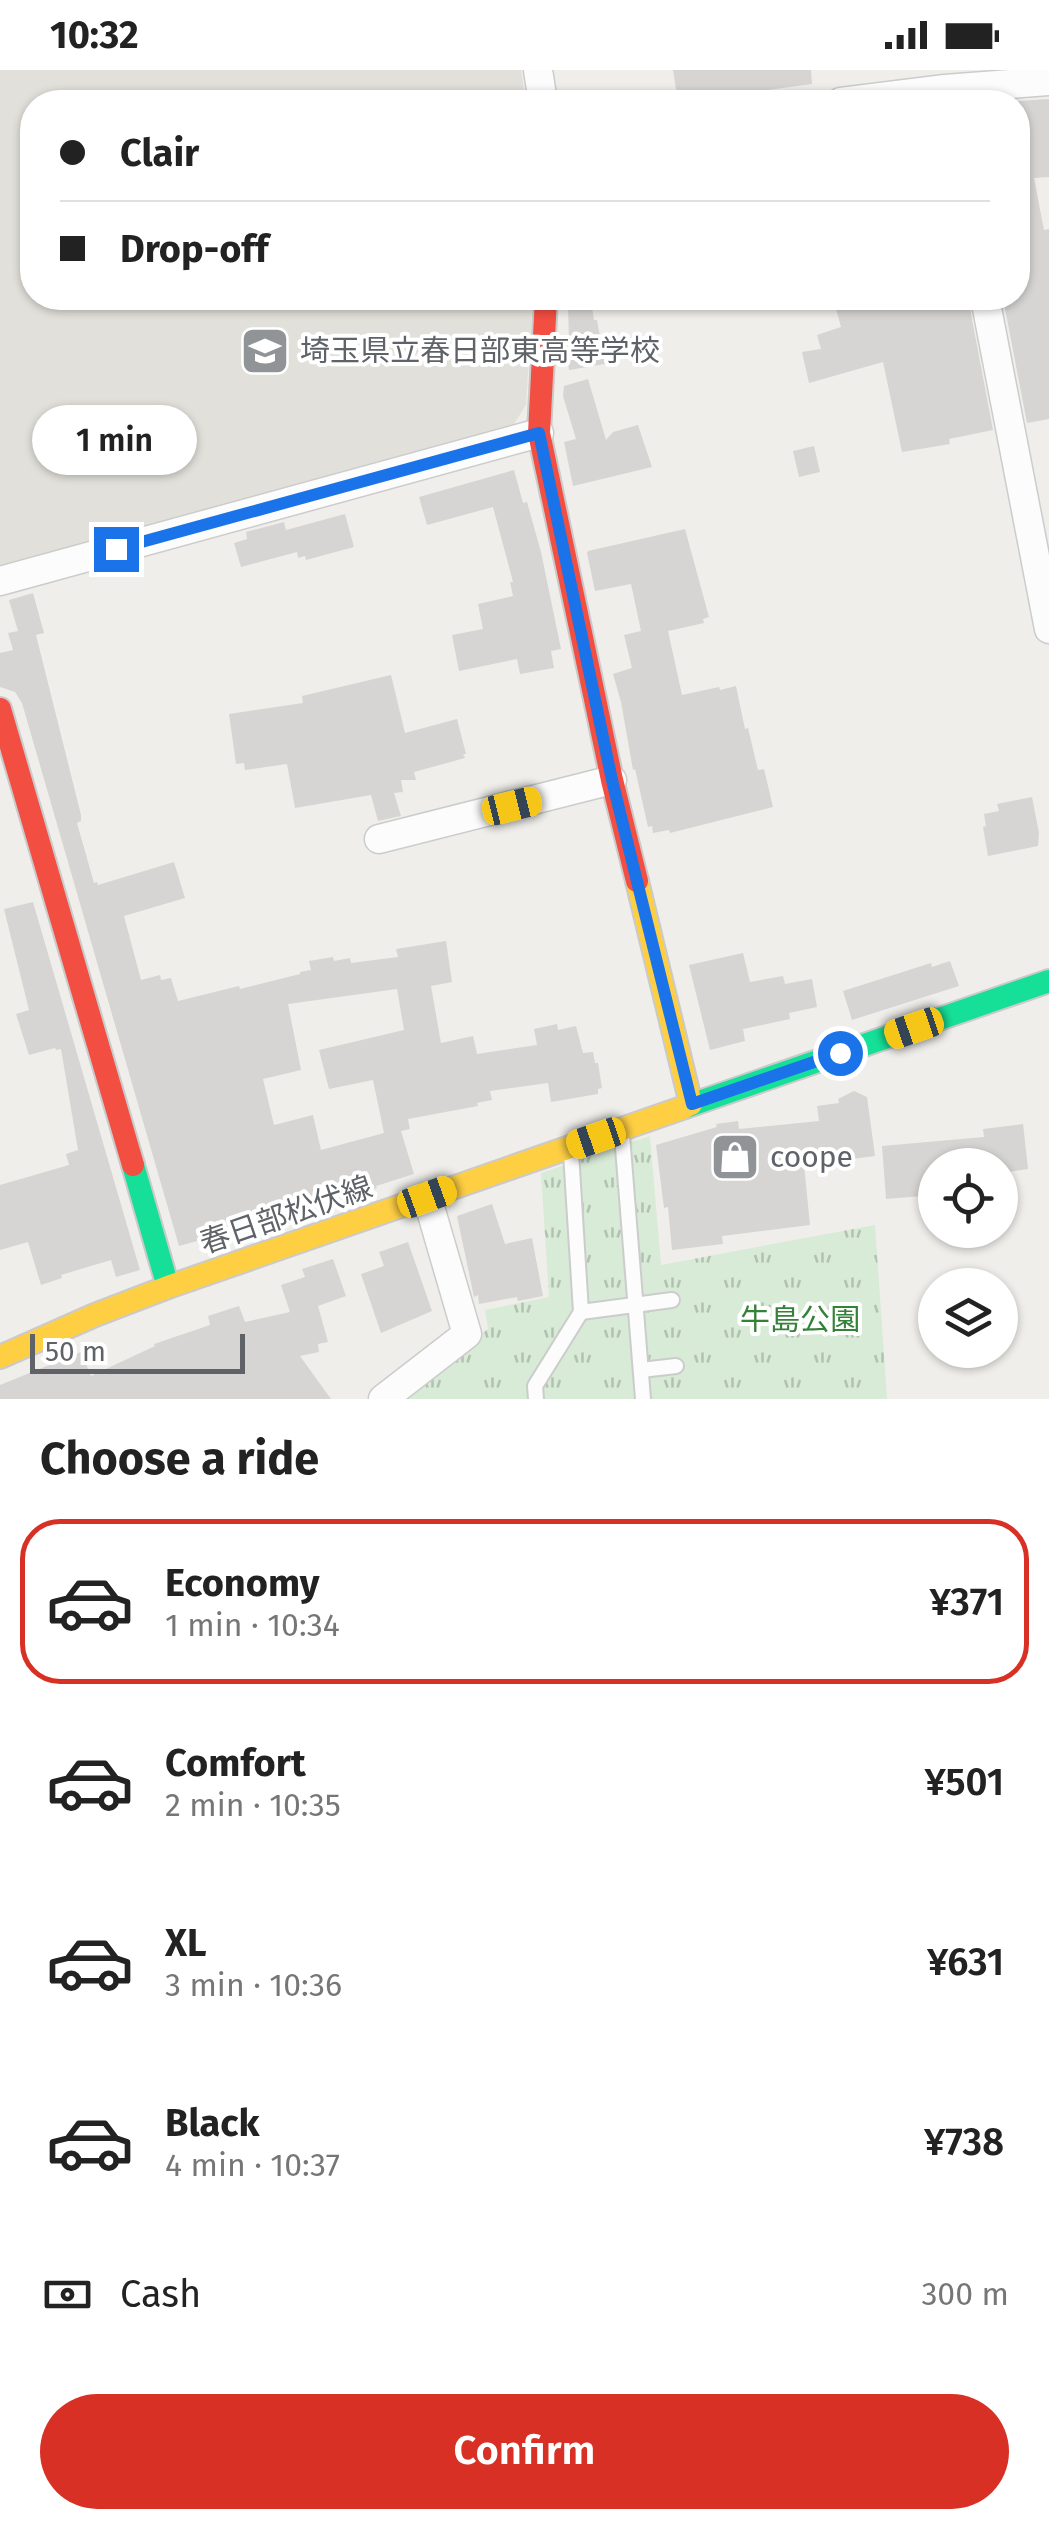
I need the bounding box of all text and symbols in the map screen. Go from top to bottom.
text: 10:32 [50,12,139,58]
text: Clair [120,130,199,176]
text: Drop-off [120,226,268,272]
school or university icon: 埼玉県立春日部東高等学校 [239,325,291,377]
place label: 埼玉県立春日部東高等学校 [300,333,660,369]
callout: 1 min [34,404,198,474]
text: 1 min [76,421,153,459]
route end [94,527,139,572]
car [479,784,545,828]
car [881,1004,947,1052]
route start [818,1031,863,1076]
car [563,1114,629,1162]
shop icon: coope [709,1131,761,1183]
place label: coope [770,1139,853,1175]
map controls [918,1148,1018,1368]
button: locate [918,1148,1018,1248]
street label: 春日部松伏線 [195,1169,377,1261]
car [394,1173,460,1221]
button: layers [918,1268,1018,1368]
park label: 牛島公園 [740,1302,860,1338]
scale bar [30,1329,245,1374]
text: 50 m [45,1335,106,1368]
text: Choose a ride [40,1432,319,1486]
icon: car [45,1557,135,1647]
text: Economy [165,1560,320,1606]
text: ¥371 [930,1579,1004,1625]
text: 1 min · 10:34 [165,1606,340,1644]
icon: car [45,1737,135,1827]
text: Comfort [165,1740,306,1786]
text: ¥501 [925,1759,1004,1805]
text: 2 min · 10:35 [165,1786,341,1824]
icon: car [45,1917,135,2007]
text: XL [165,1920,207,1966]
text: ¥631 [927,1939,1004,1985]
text: 3 min · 10:36 [165,1966,342,2004]
icon: car [45,2097,135,2187]
text: Black [165,2100,260,2146]
text: ¥738 [924,2119,1004,2165]
text: 4 min · 10:37 [165,2146,340,2184]
icon: cash [40,2267,95,2322]
text: Cash [120,2271,201,2317]
text: 300 m [921,2275,1009,2313]
button: Confirm [40,2394,1009,2509]

